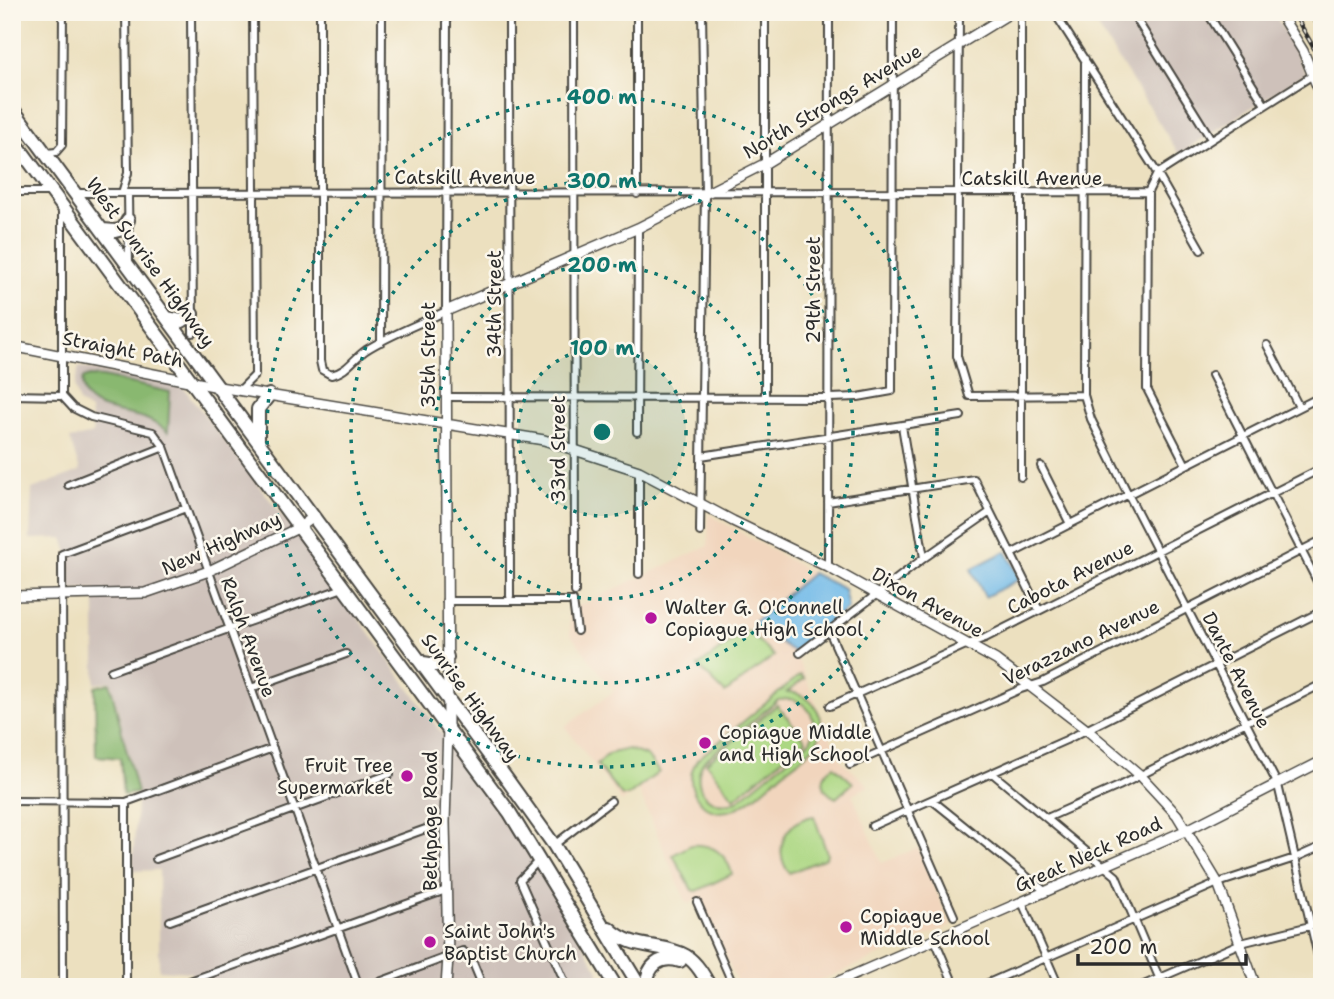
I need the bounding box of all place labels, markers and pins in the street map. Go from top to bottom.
centre of rings [590,420,614,444]
place label: Walter G. O'Connell Copiague High School [665,595,863,642]
marker: Walter G. O'Connell Copiague High School [643,610,659,626]
place label: Copiague Middle and High School [719,720,872,767]
marker: Copiague Middle and High School [697,735,713,751]
place label: Fruit Tree Supermarket [277,753,393,800]
marker: Fruit Tree Supermarket [399,768,415,784]
place label: Copiague Middle School [860,904,990,951]
place label: Saint John's Baptist Church [444,919,577,966]
marker: Copiague Middle School [838,919,854,935]
marker: Saint John's Baptist Church [422,934,438,950]

